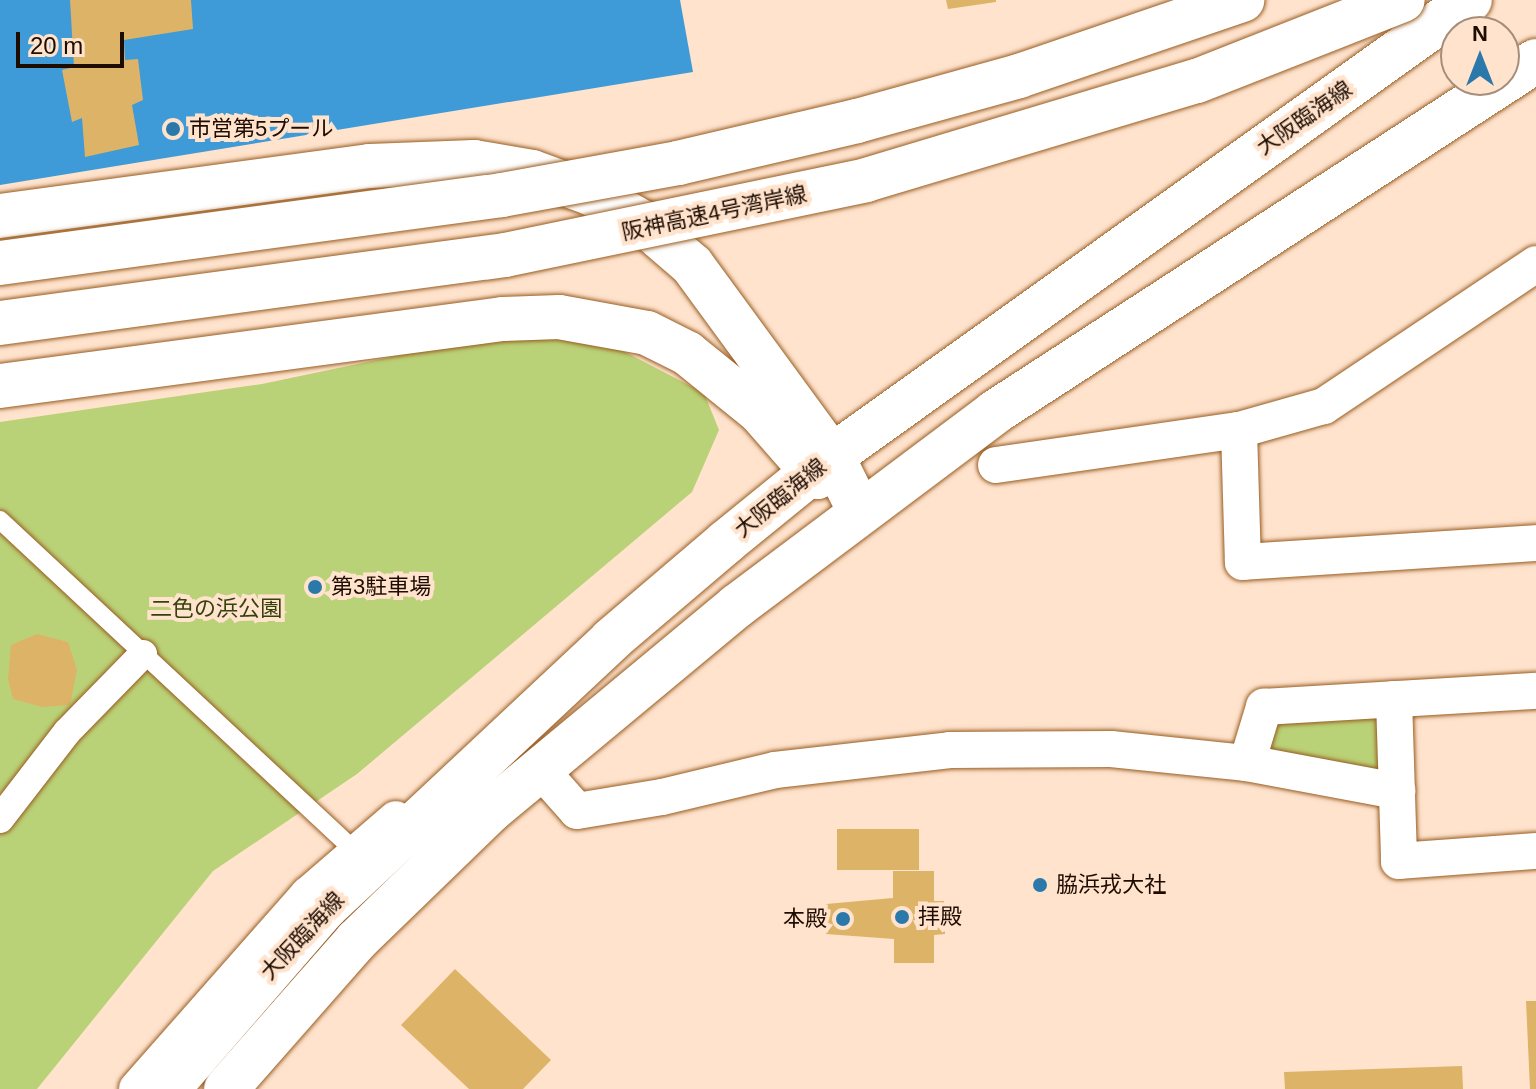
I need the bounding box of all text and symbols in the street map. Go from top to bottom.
scale bar [20,16,128,66]
north arrow [1440,16,1520,96]
text: N [1472,21,1488,46]
text: 20 m [30,32,83,59]
street label: 大阪臨海線 [1251,76,1357,160]
place label: 市営第5プール [189,116,333,142]
marker: 市営第5プール [164,120,182,138]
street label: 阪神高速4号湾岸線 [619,181,809,245]
street label: 大阪臨海線 [729,453,831,543]
place label: 第3駐車場 [331,574,431,600]
marker: 第3駐車場 [306,578,324,596]
park label: 二色の浜公園 [150,596,282,622]
place label: 脇浜戎大社 [1056,872,1166,898]
marker: 脇浜戎大社 [1031,876,1049,894]
street label: 大阪臨海線 [255,887,349,985]
place label: 拝殿 [918,904,962,930]
place label: 本殿 [783,906,827,932]
marker: 拝殿 [893,908,911,926]
marker: 本殿 [834,910,852,928]

